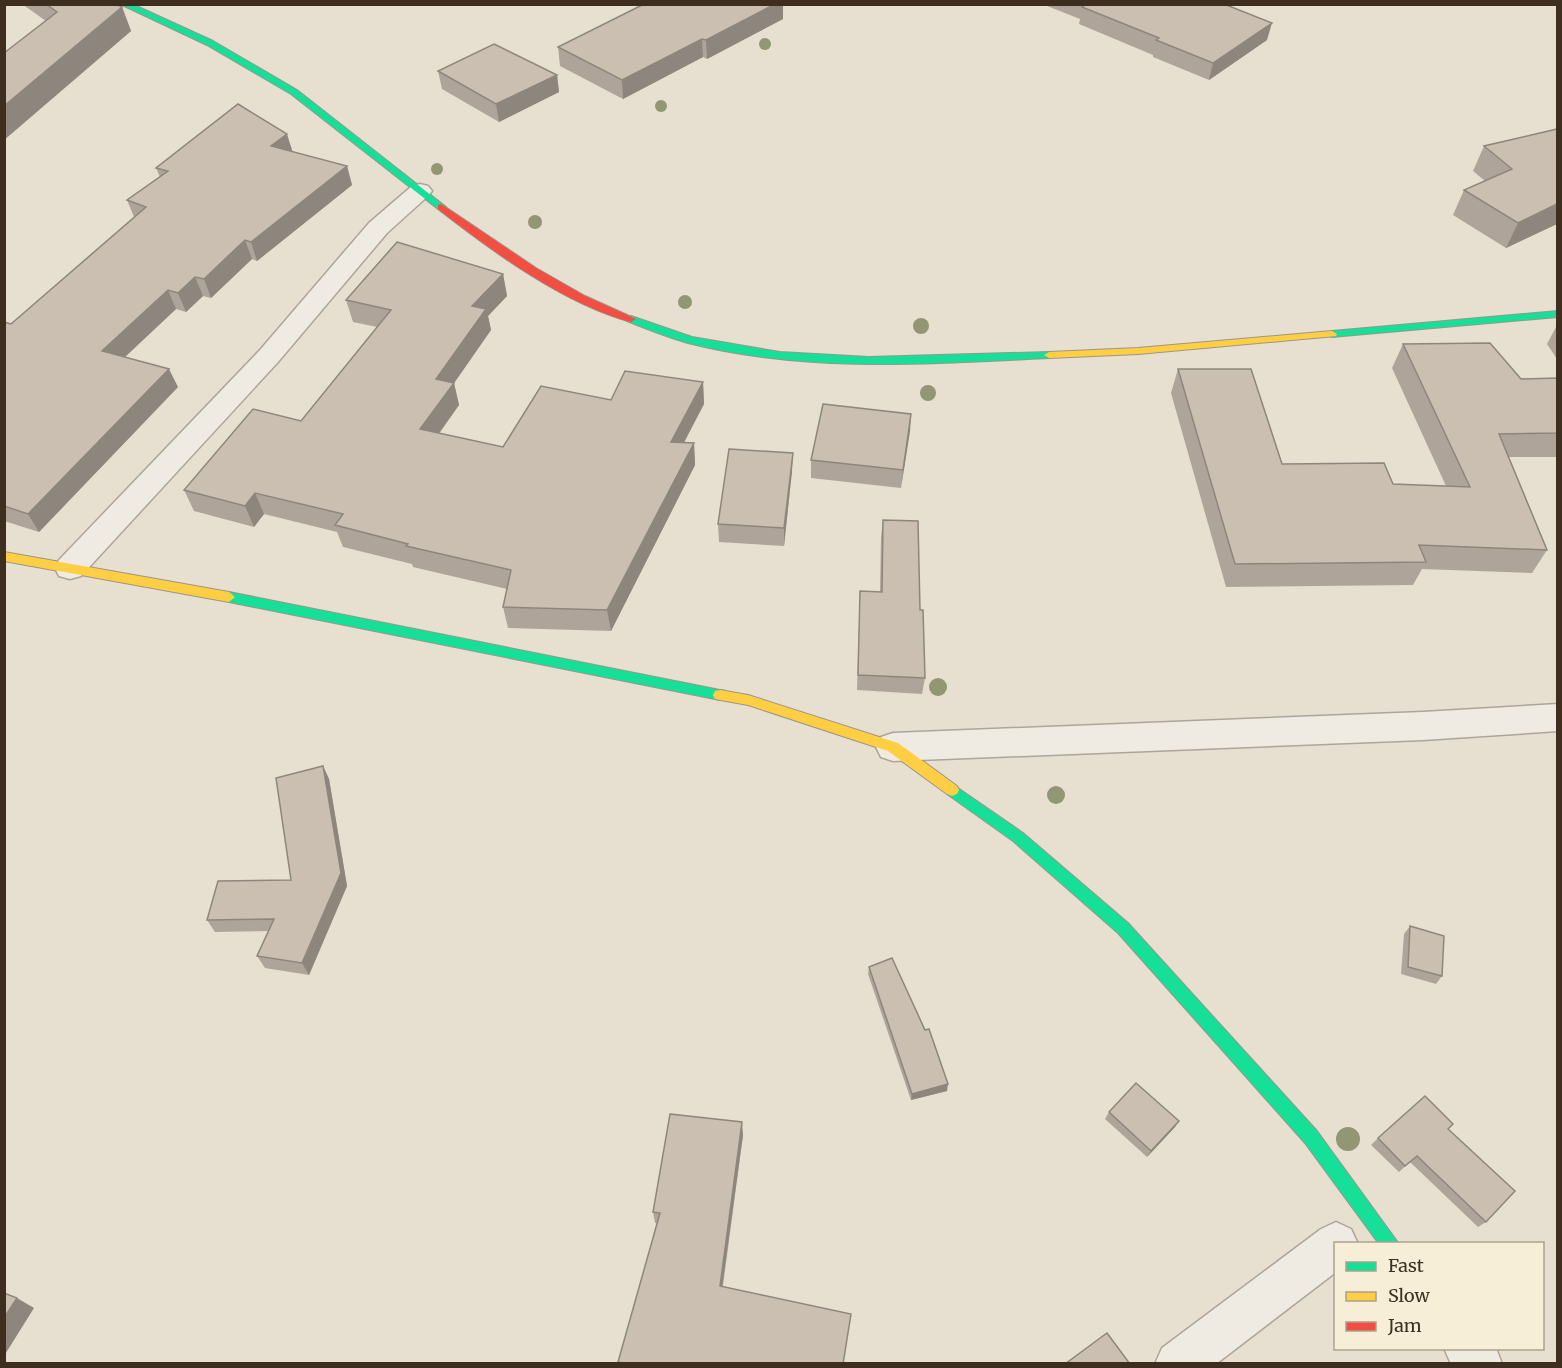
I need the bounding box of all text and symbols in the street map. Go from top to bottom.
legend [1334,1242,1544,1350]
text: Fast [1388,1254,1424,1277]
text: Slow [1388,1284,1431,1307]
text: Jam [1387,1314,1422,1337]

